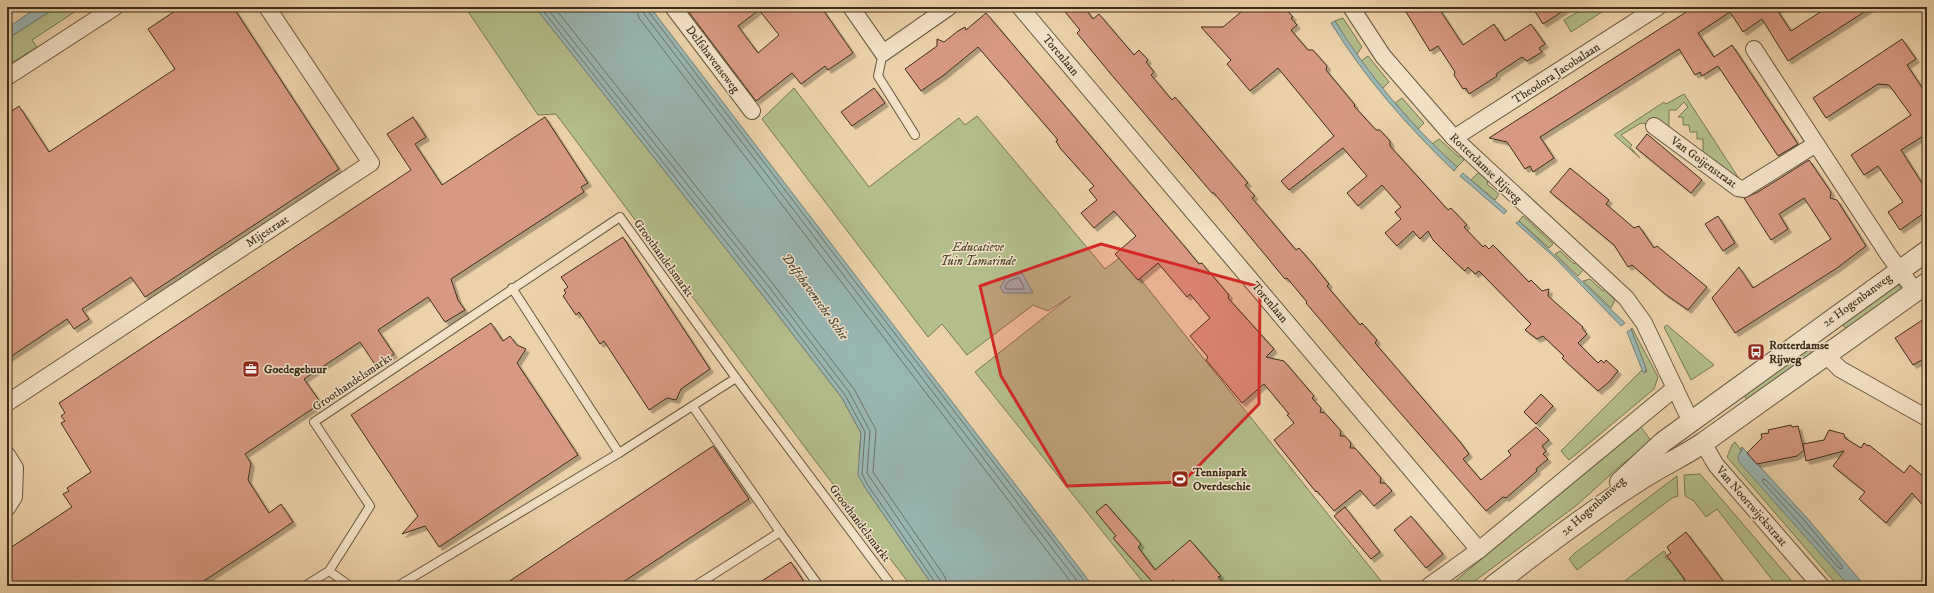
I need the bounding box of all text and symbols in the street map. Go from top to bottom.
street label: Delfshavenseweg [682,23,743,96]
street label: Torenlaan [1039,32,1083,80]
street label: Theodora Jacobalaan [1510,39,1604,107]
street label: Rotterdamse Rijweg [1446,130,1525,207]
street label: Van Goijenstraat [1667,133,1740,192]
street label: Mijestraat [243,212,292,251]
street label: Groothandelsmarkt [630,216,697,300]
park label: Educatieve Tuin Tamarinde [940,240,1017,269]
water label: Delfshavensche Schie [778,250,852,344]
street label: 2e Hogenbanweg [1820,270,1895,330]
street label: Torenlaan [1248,279,1292,327]
place label: Rotterdamse Rijweg [1769,338,1829,367]
bus stop icon: Rotterdamse Rijweg [1746,342,1766,362]
street label: Groothandelsmarkt [310,350,395,415]
office icon: Goedegebuur [241,359,261,379]
place label: Goedegebuur [264,362,327,377]
street label: Van Noortwijckstraat [1712,462,1791,550]
place label: Tennispark Overdeschie [1192,465,1251,494]
sports icon: Tennispark Overdeschie [1170,469,1190,489]
street label: 2e Hogenbanweg [1558,473,1629,539]
street label: Groothandelsmarkt [826,482,894,565]

